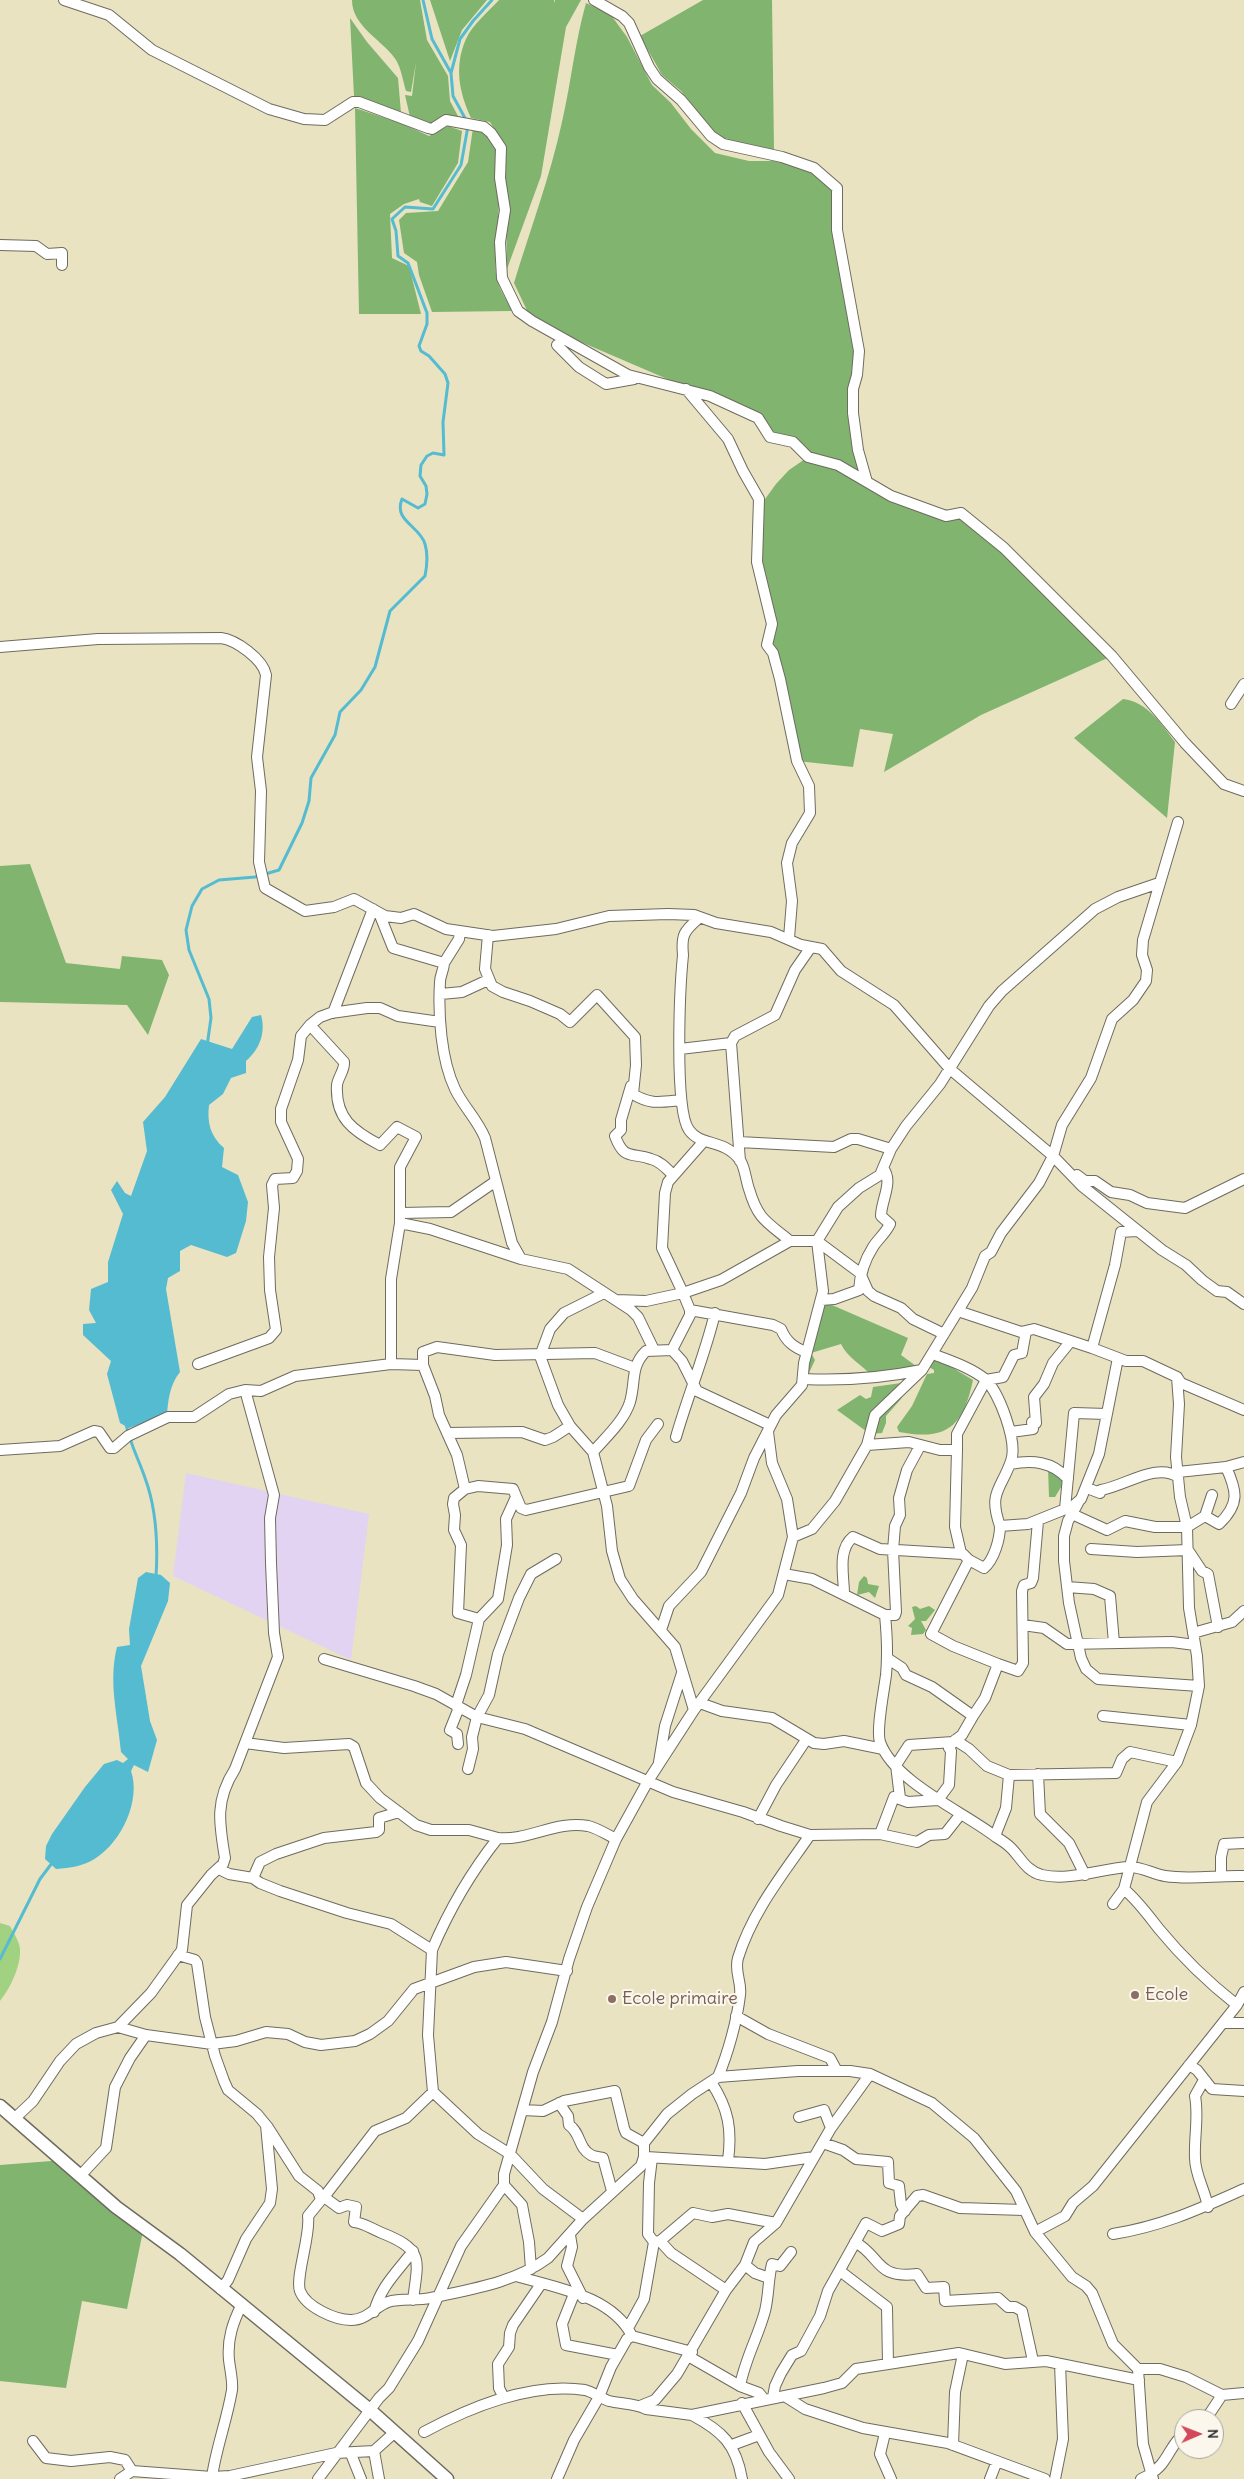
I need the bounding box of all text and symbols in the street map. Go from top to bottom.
place label: Ecole [1145,1984,1188,2006]
place label: Ecole primaire [622,1988,738,2010]
marker: Ecole [1129,1989,1141,2001]
marker: Ecole primaire [606,1993,618,2005]
north arrow [1174,2409,1224,2459]
text: N [1204,2429,1222,2439]

